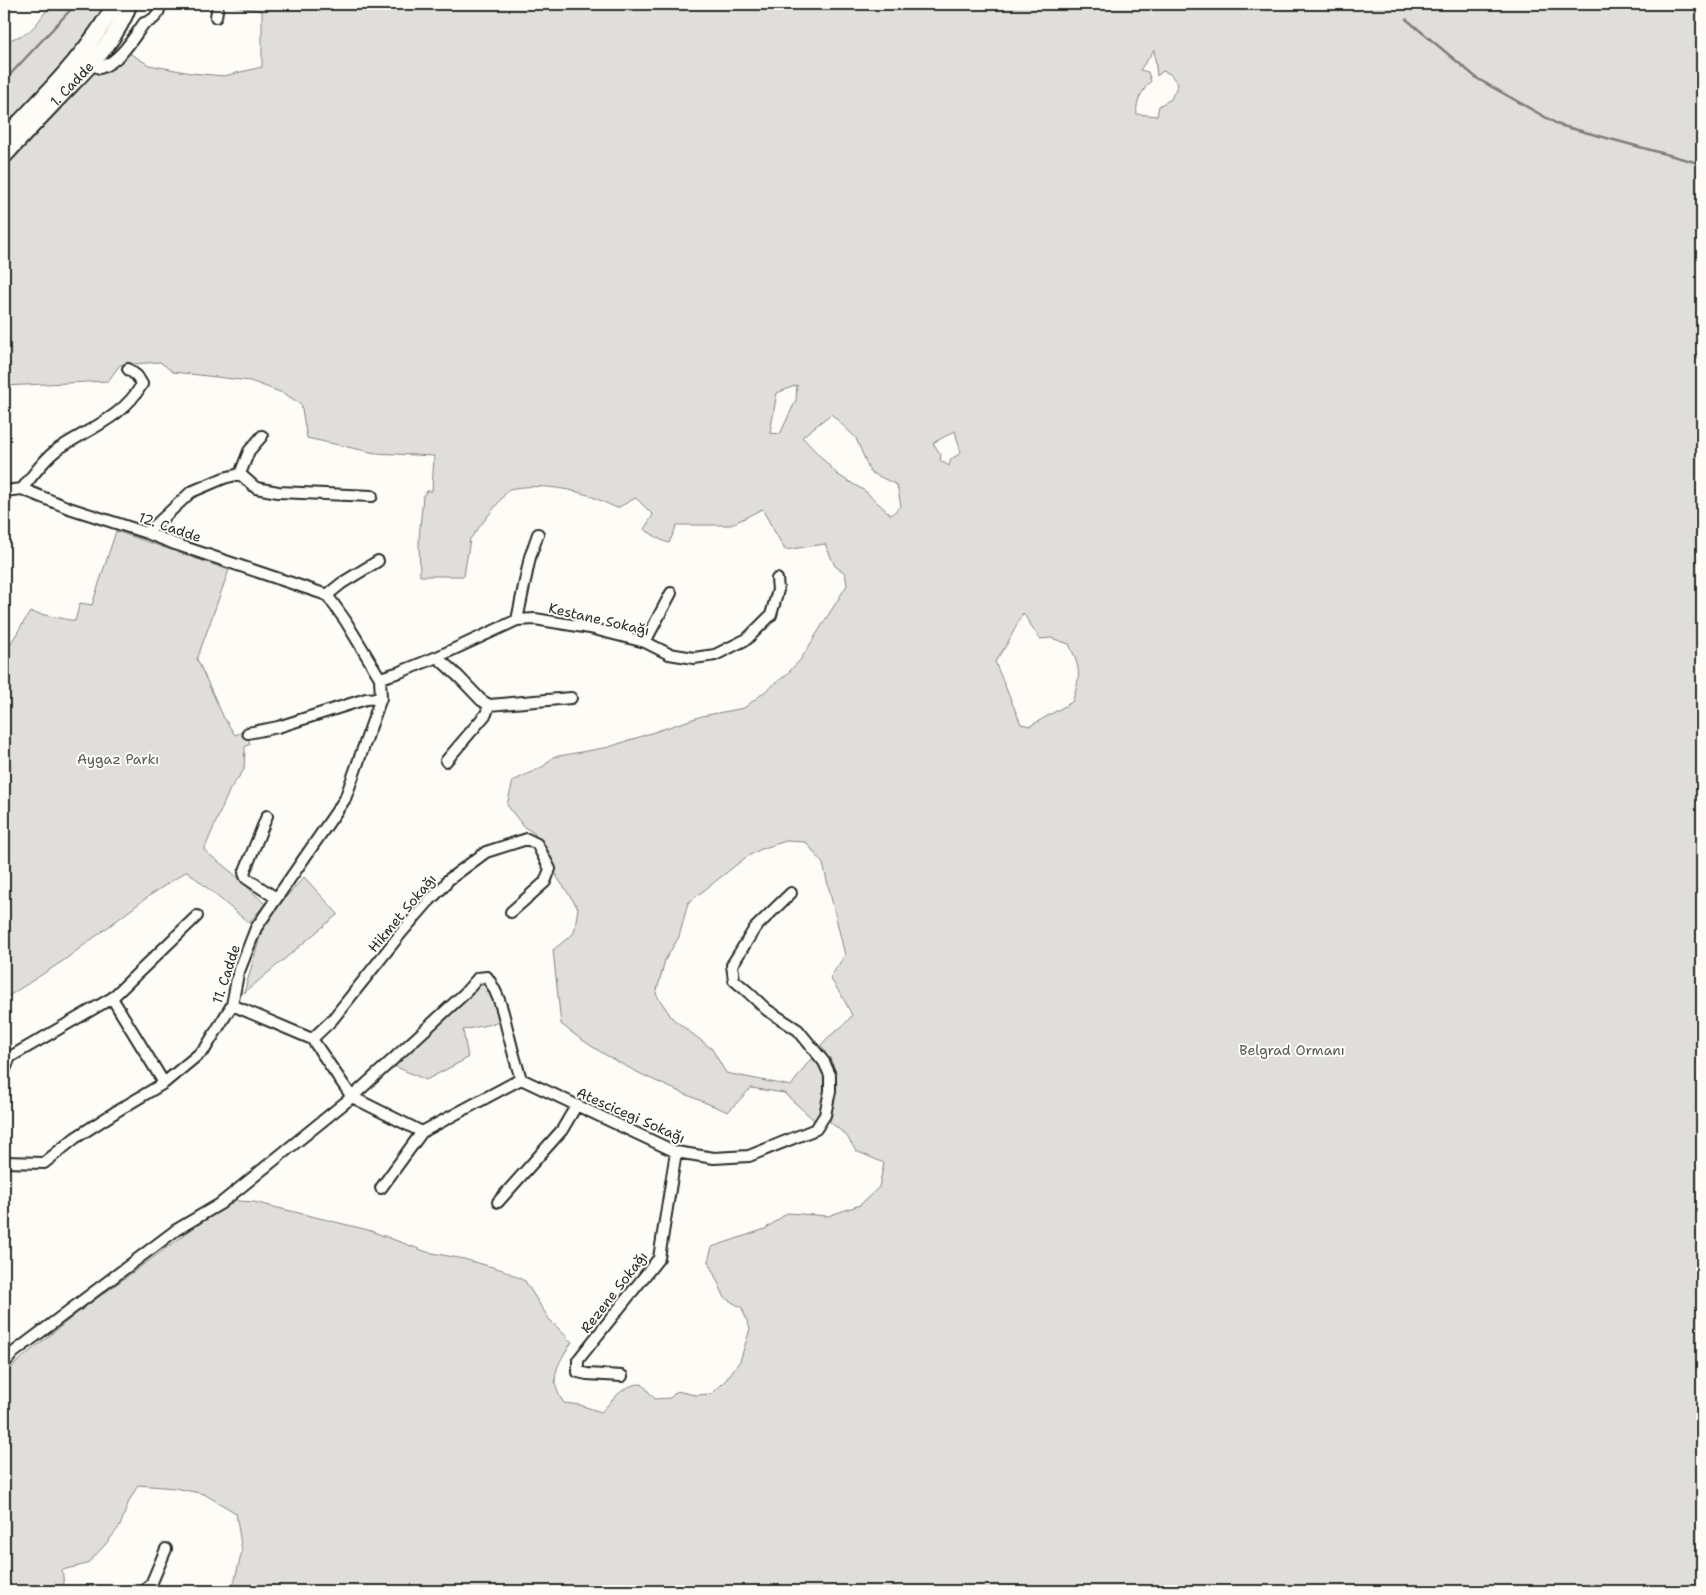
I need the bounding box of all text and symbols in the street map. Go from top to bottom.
street label: 1. Cadde [46,57,98,110]
street label: 12. Cadde [136,508,204,546]
street label: Kestane Sokağı [547,599,651,639]
park label: Aygaz Parkı [77,750,159,768]
street label: Hikmet Sokağı [364,870,440,956]
street label: 11. Cadde [208,942,244,1006]
park label: Belgrad Ormanı [1239,1041,1345,1059]
street label: Atescicegi Sokağı [574,1083,688,1147]
street label: Rezene Sokağı [577,1248,651,1336]

